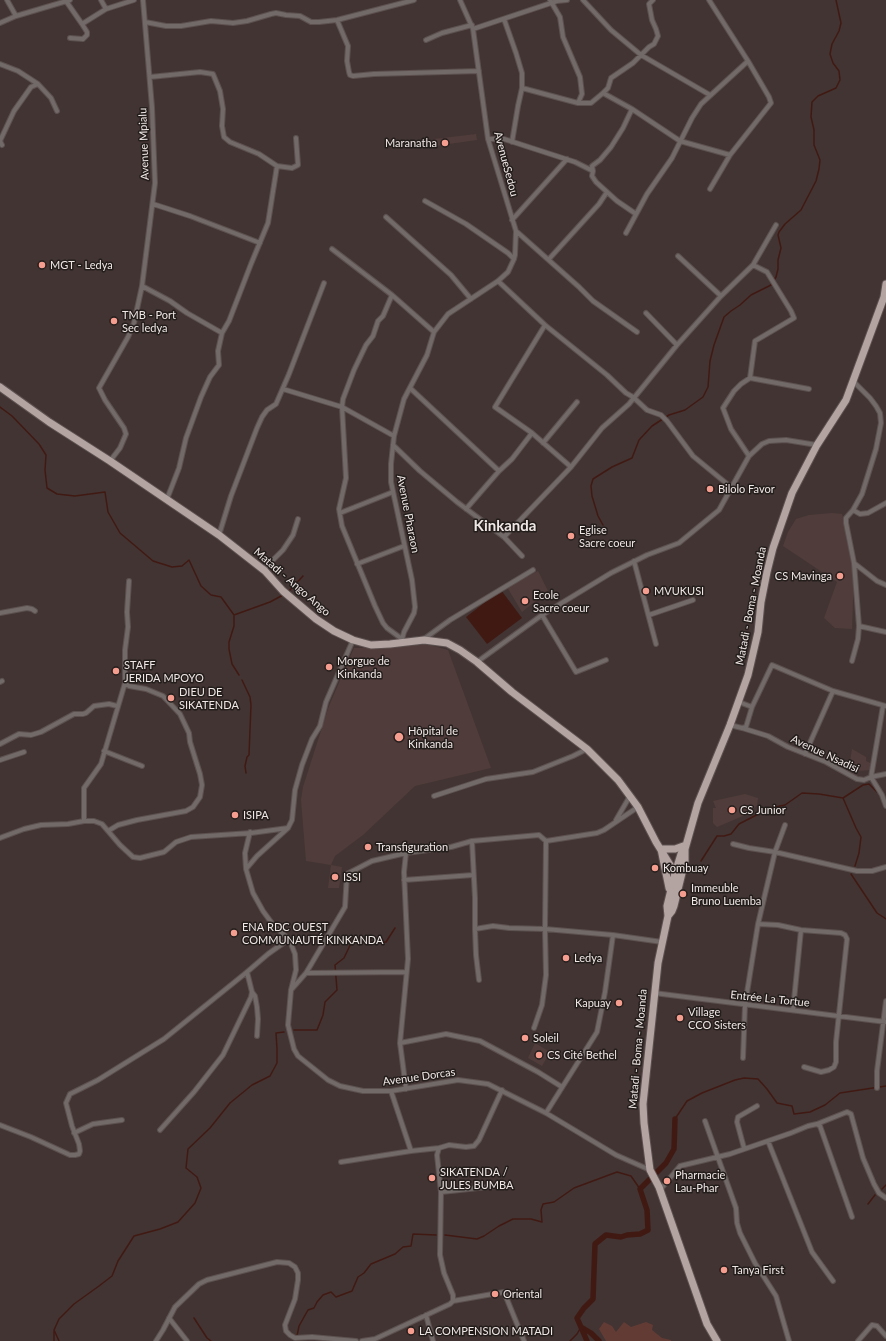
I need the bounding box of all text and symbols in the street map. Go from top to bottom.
street label: Avenue Mpialu [136,108,152,180]
street label: AvenueSedou [491,130,521,198]
place label: Maranatha [385,136,437,150]
marker: Maranatha [440,138,450,148]
place label: MGT - Ledya [50,258,113,272]
marker: MGT - Ledya [37,260,47,270]
place label: TMB - Port Sec ledya [122,308,176,334]
marker: TMB - Port Sec ledya [109,316,119,326]
street label: Avenue Pharaon [394,474,422,554]
place label: Bilolo Favor [718,482,775,496]
marker: Bilolo Favor [705,484,715,494]
district label: Kinkanda [474,517,536,535]
place label: Eglise Sacre coeur [579,523,635,549]
marker: Eglise Sacre coeur [566,531,576,541]
street label: Matadi - Ango Ango [251,545,333,619]
street label: Matadi - Boma - Moanda [733,546,769,666]
place label: CS Mavinga [775,569,832,583]
marker: CS Mavinga [835,571,845,581]
place label: MVUKUSI [654,584,704,598]
marker: MVUKUSI [641,586,651,596]
place label: Ecole Sacre coeur [533,588,589,614]
marker: Ecole Sacre coeur [520,596,530,606]
place label: Morgue de Kinkanda [337,654,390,680]
place label: STAFF JERIDA MPOYO [124,658,204,684]
marker: Morgue de Kinkanda [324,662,334,672]
marker: STAFF JERIDA MPOYO [111,666,121,676]
place label: DIEU DE SIKATENDA [179,685,239,711]
marker: DIEU DE SIKATENDA [166,693,176,703]
place label: Hôpital de Kinkanda [408,724,458,750]
marker: Hôpital de Kinkanda [393,731,405,743]
street label: Avenue Nsadisi [789,732,861,776]
place label: CS Junior [740,803,786,817]
marker: CS Junior [727,805,737,815]
place label: ISIPA [243,808,269,822]
marker: ISIPA [230,810,240,820]
place label: Transfiguration [376,840,448,854]
marker: Transfiguration [363,842,373,852]
place label: Kombuay [663,861,708,875]
marker: Kombuay [650,863,660,873]
place label: ISSI [343,870,361,884]
marker: ISSI [330,872,340,882]
place label: Immeuble Bruno Luemba [691,881,761,907]
marker: Immeuble Bruno Luemba [678,889,688,899]
place label: ENA RDC OUEST COMMUNAUTÉ KINKANDA [242,920,383,946]
marker: ENA RDC OUEST COMMUNAUTÉ KINKANDA [229,928,239,938]
place label: Ledya [574,951,602,965]
marker: Ledya [561,953,571,963]
street label: Matadi - Boma - Moanda [626,988,650,1110]
street label: Entrée La Tortue [730,988,810,1010]
place label: Kapuay [575,996,611,1010]
marker: Kapuay [614,998,624,1008]
place label: Village CCO Sisters [688,1005,746,1031]
marker: Village CCO Sisters [675,1013,685,1023]
place label: Soleil [533,1031,559,1045]
marker: Soleil [520,1033,530,1043]
place label: CS Cité Bethel [547,1048,617,1062]
marker: CS Cité Bethel [534,1050,544,1060]
street label: Avenue Dorcas [382,1065,456,1089]
place label: SIKATENDA / JULES BUMBA [440,1165,513,1191]
place label: Pharmacie Lau-Phar [675,1168,725,1194]
marker: SIKATENDA / JULES BUMBA [427,1173,437,1183]
marker: Pharmacie Lau-Phar [662,1176,672,1186]
place label: Tanya First [732,1263,784,1277]
marker: Tanya First [719,1265,729,1275]
place label: Oriental [503,1287,542,1301]
marker: Oriental [490,1289,500,1299]
place label: LA COMPENSION MATADI [419,1324,553,1338]
marker: LA COMPENSION MATADI [406,1326,416,1336]

